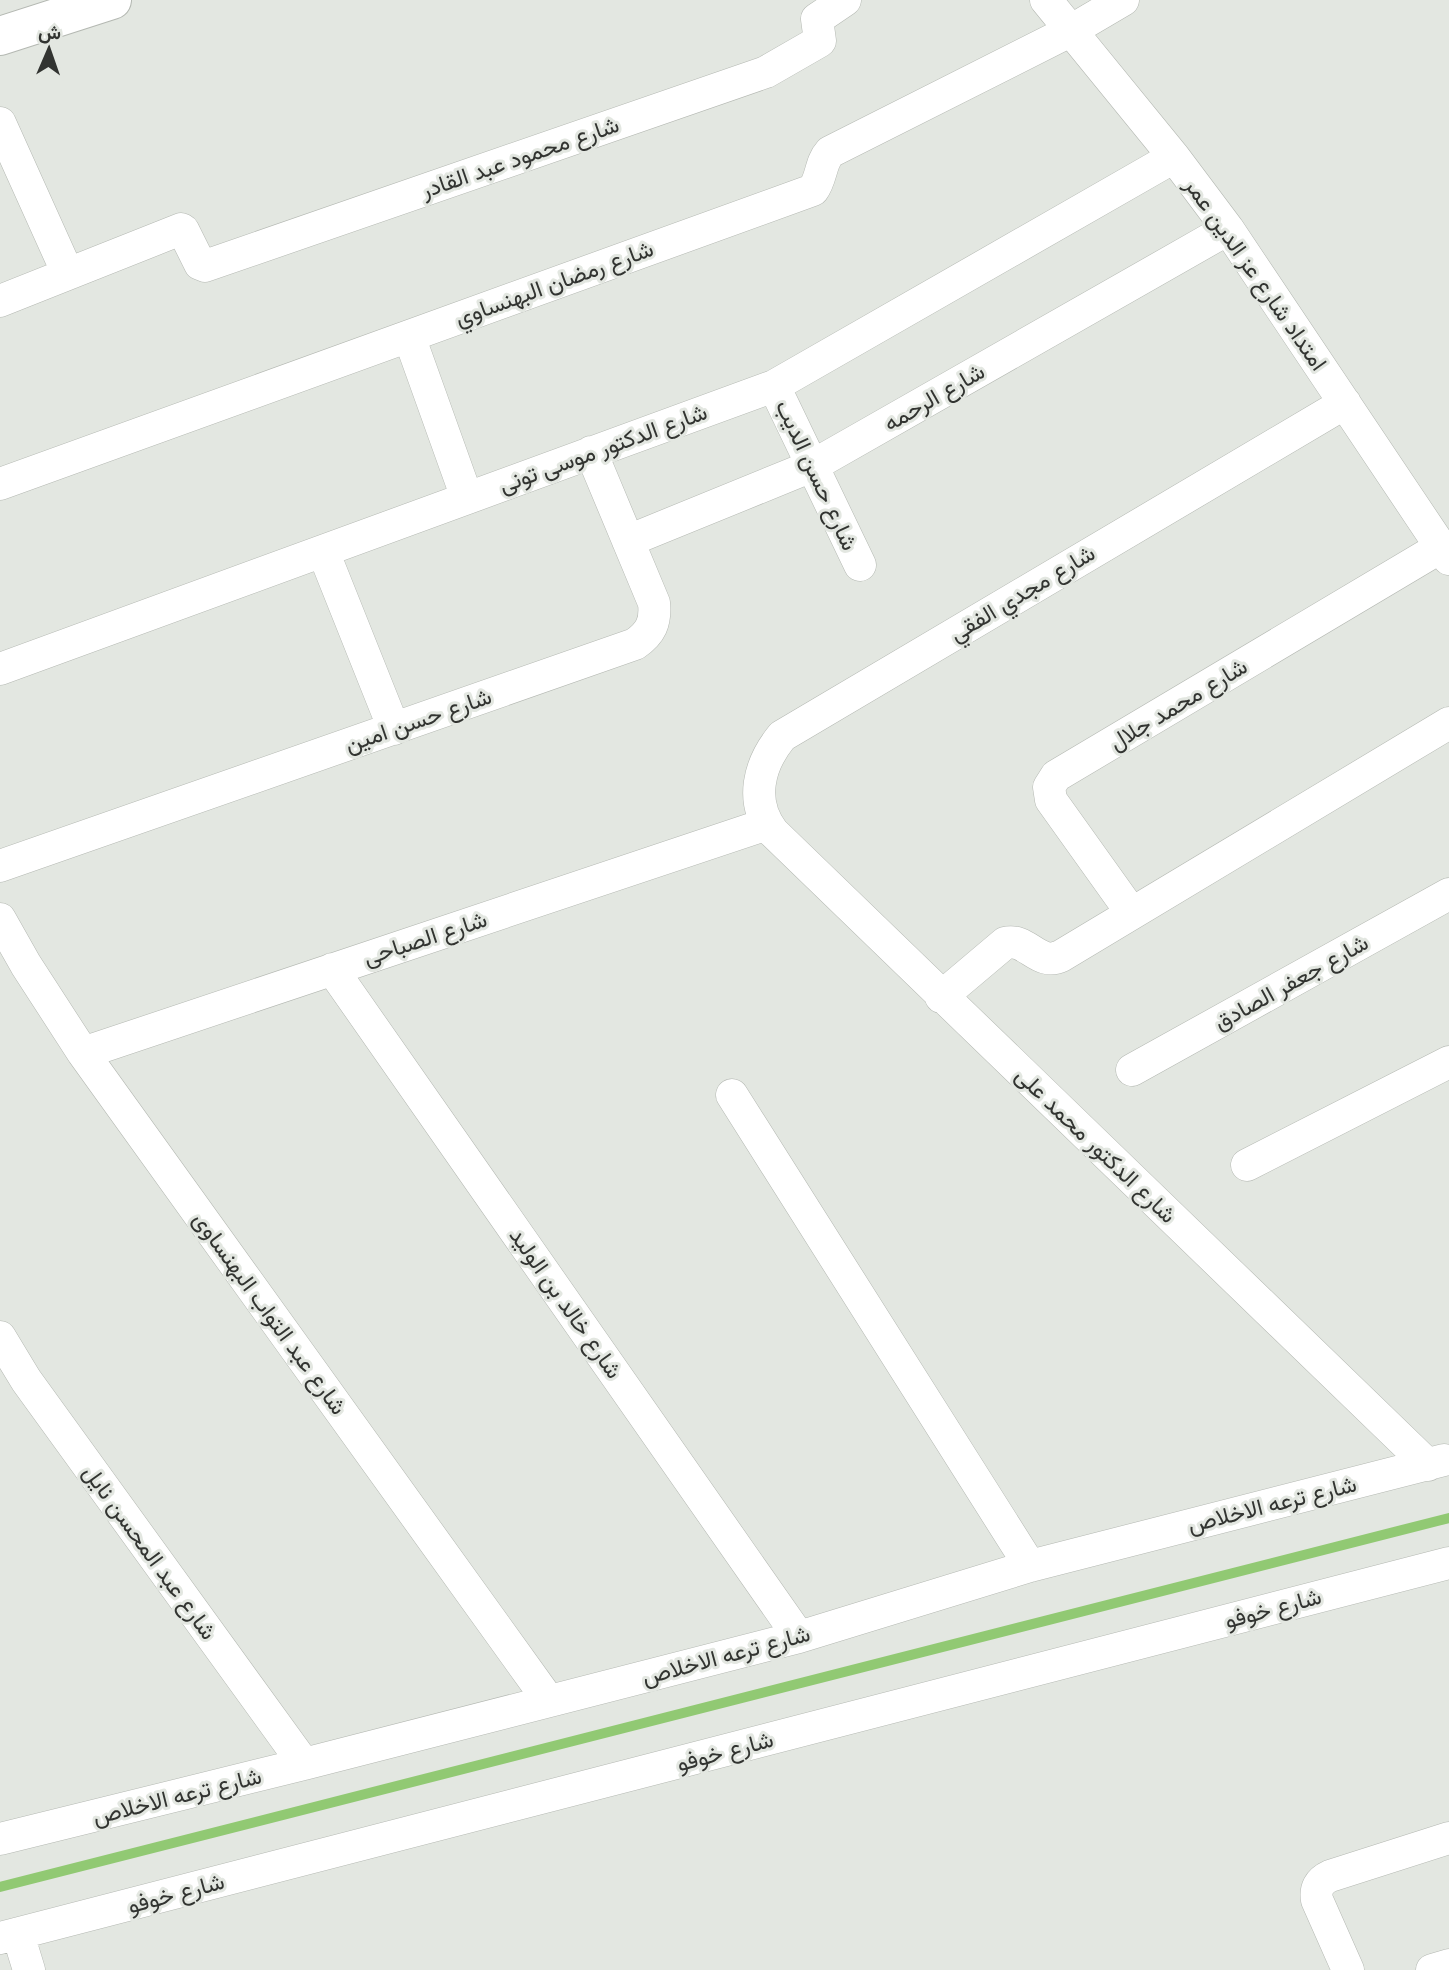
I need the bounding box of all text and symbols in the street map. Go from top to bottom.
north arrow [14,14,84,84]
text: ش [38,19,62,46]
street label: شارع محمود عبد القادر [416,108,623,206]
street label: امتداد شارع عز الدين عمر [1177,170,1335,377]
street label: شارع رمضان البهنساوي [450,232,659,337]
street label: شارع الرحمه [878,355,990,439]
street label: شارع الدكتور موسى تونى [494,395,712,501]
street label: شارع حسن الديب [768,395,866,555]
street label: شارع مجدي الفقي [943,537,1102,652]
street label: شارع محمد جلال [1103,650,1253,758]
street label: شارع حسن امين [340,680,496,760]
street label: شارع الصباحى [359,903,491,973]
street label: شارع جعفر الصادق [1208,926,1374,1038]
street label: شارع الدكتور محمد على [1008,1060,1184,1230]
street label: شارع عبد التواب البهنساوى [185,1205,355,1421]
street label: شارع خالد بن الوليد [502,1221,630,1385]
street label: شارع عبد المحسن نايل [75,1458,225,1646]
street label: شارع ترعه الاخلاص [1184,1468,1360,1540]
street label: شارع خوفو [1221,1580,1325,1636]
street label: شارع ترعه الاخلاص [638,1617,814,1693]
street label: شارع خوفو [673,1723,777,1779]
street label: شارع ترعه الاخلاص [89,1760,265,1832]
street label: شارع خوفو [124,1865,228,1921]

